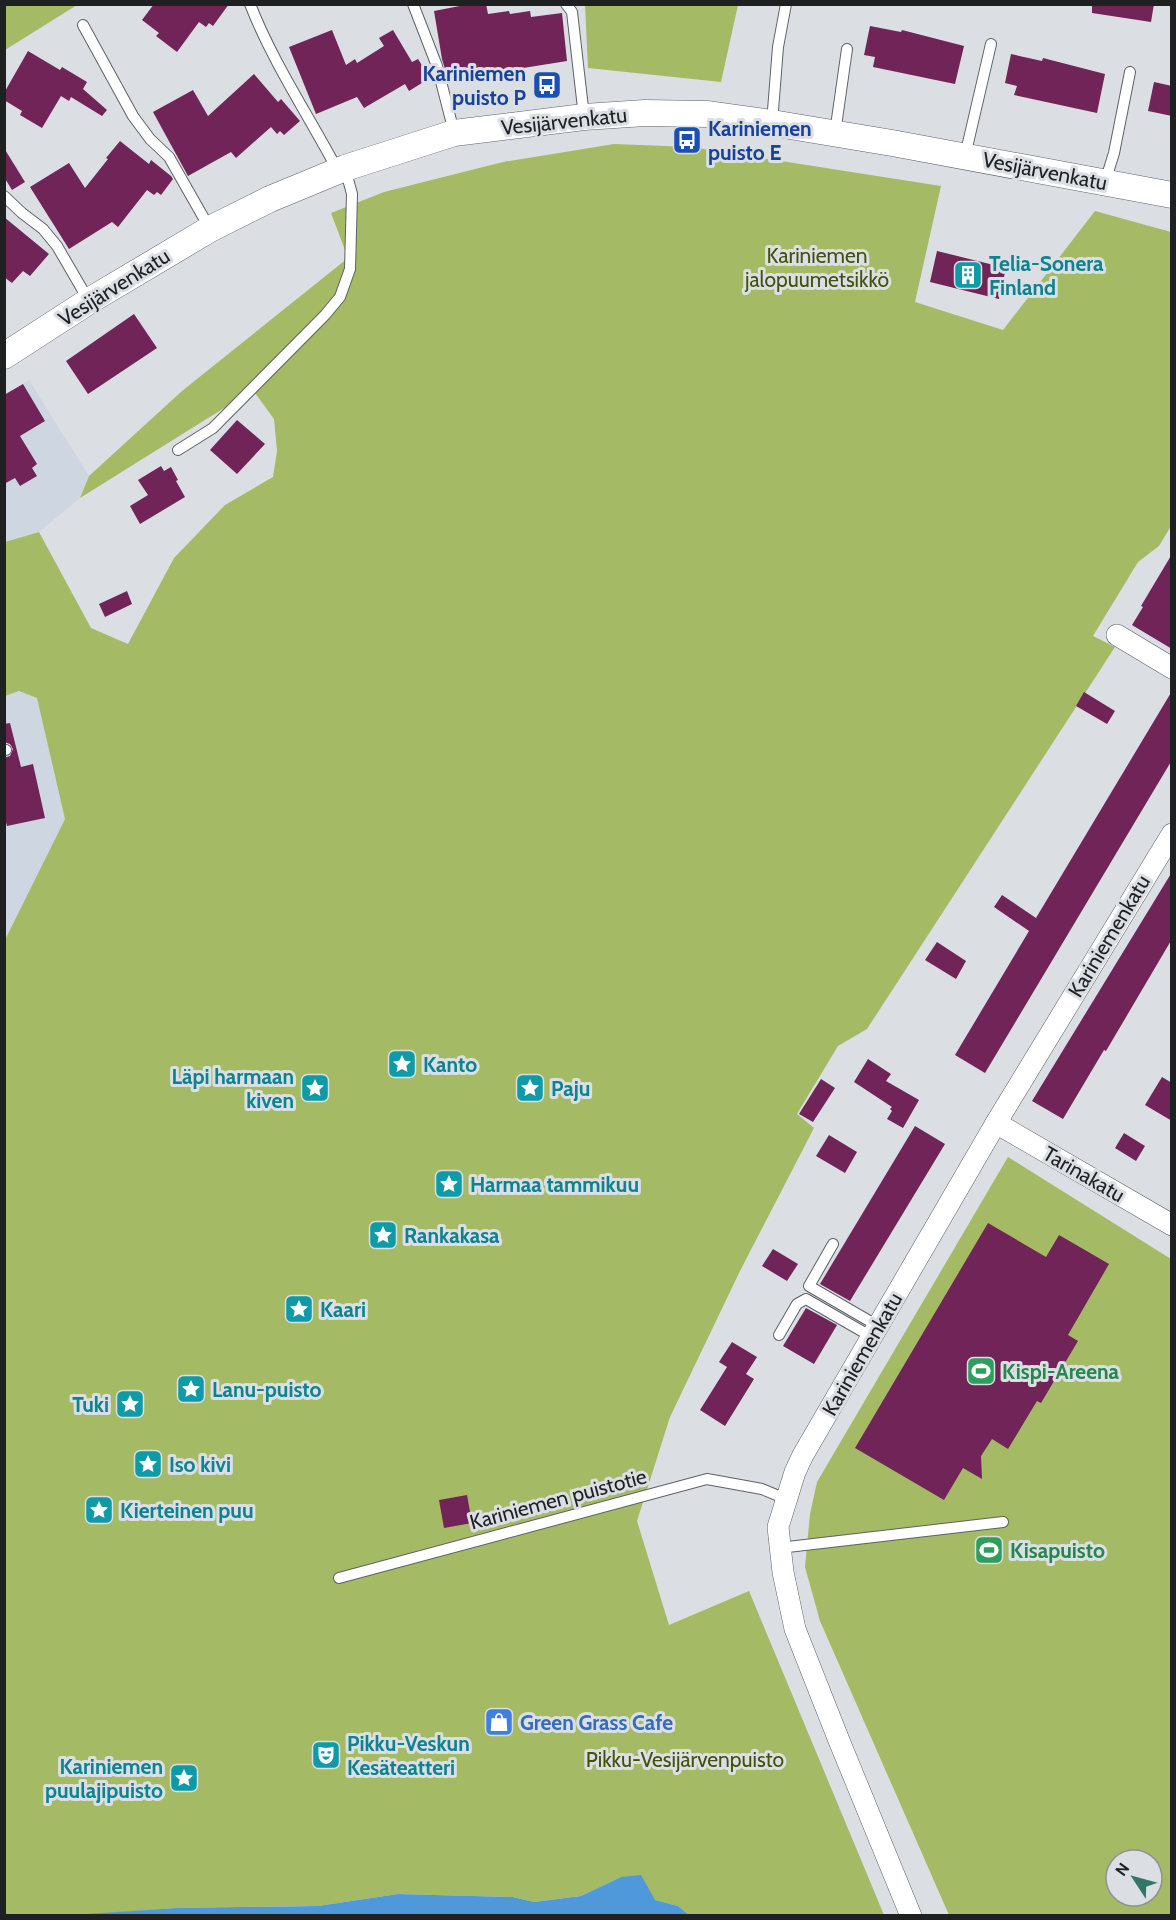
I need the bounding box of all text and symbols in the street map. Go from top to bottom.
place label: Kariniemen puisto P [422,61,526,110]
bus stop icon: Kariniemen puisto P [531,69,563,101]
street label: Vesijärvenkatu [500,102,628,141]
place label: Kariniemen puisto E [708,116,812,165]
bus stop icon: Kariniemen puisto E [671,124,703,156]
street label: Vesijärvenkatu [980,147,1109,196]
street label: Vesijärvenkatu [54,243,175,332]
park label: Kariniemen jalopuumetsikkö [744,243,889,293]
place label: Telia-Sonera Finland [989,251,1104,300]
building icon: Telia-Sonera Finland [952,259,984,291]
street label: Kariniemenkatu [1063,870,1155,1002]
place icon: Kanto [386,1048,418,1080]
place label: Kanto [423,1052,477,1077]
place label: Läpi harmaan kiven [172,1064,294,1113]
place icon: Läpi harmaan kiven [299,1072,331,1104]
place icon: Paju [514,1072,546,1104]
place label: Paju [551,1076,590,1101]
street label: Tarinakatu [1039,1141,1129,1207]
place icon: Harmaa tammikuu [433,1168,465,1200]
place label: Harmaa tammikuu [470,1172,639,1197]
place icon: Rankakasa [367,1219,399,1251]
place label: Rankakasa [404,1223,500,1248]
street label: Kariniemenkatu [817,1288,907,1420]
place icon: Kaari [283,1293,315,1325]
place label: Kaari [320,1297,366,1322]
sports icon: Kispi-Areena [965,1355,997,1387]
place label: Kispi-Areena [1002,1359,1120,1384]
place icon: Lanu-puisto [175,1373,207,1405]
place label: Lanu-puisto [212,1377,322,1402]
place icon: Tuki [114,1388,146,1420]
place label: Tuki [72,1392,109,1417]
place icon: Iso kivi [132,1448,164,1480]
place label: Iso kivi [169,1452,231,1477]
street label: Kariniemen puistotie [467,1463,649,1535]
place icon: Kierteinen puu [83,1494,115,1526]
place label: Kierteinen puu [120,1498,254,1523]
sports icon: Kisapuisto [973,1534,1005,1566]
place label: Kisapuisto [1010,1538,1105,1563]
shop icon: Green Grass Cafe [483,1706,515,1738]
place label: Green Grass Cafe [520,1710,673,1735]
place label: Pikku-Veskun Kesäteatteri [347,1731,470,1780]
theatre icon: Pikku-Veskun Kesäteatteri [310,1739,342,1771]
park label: Pikku-Vesijärvenpuisto [586,1747,784,1773]
place label: Kariniemen puulajipuisto [45,1754,163,1803]
place icon: Kariniemen puulajipuisto [168,1762,200,1794]
north arrow [1104,1848,1164,1908]
text: N [1111,1859,1133,1880]

